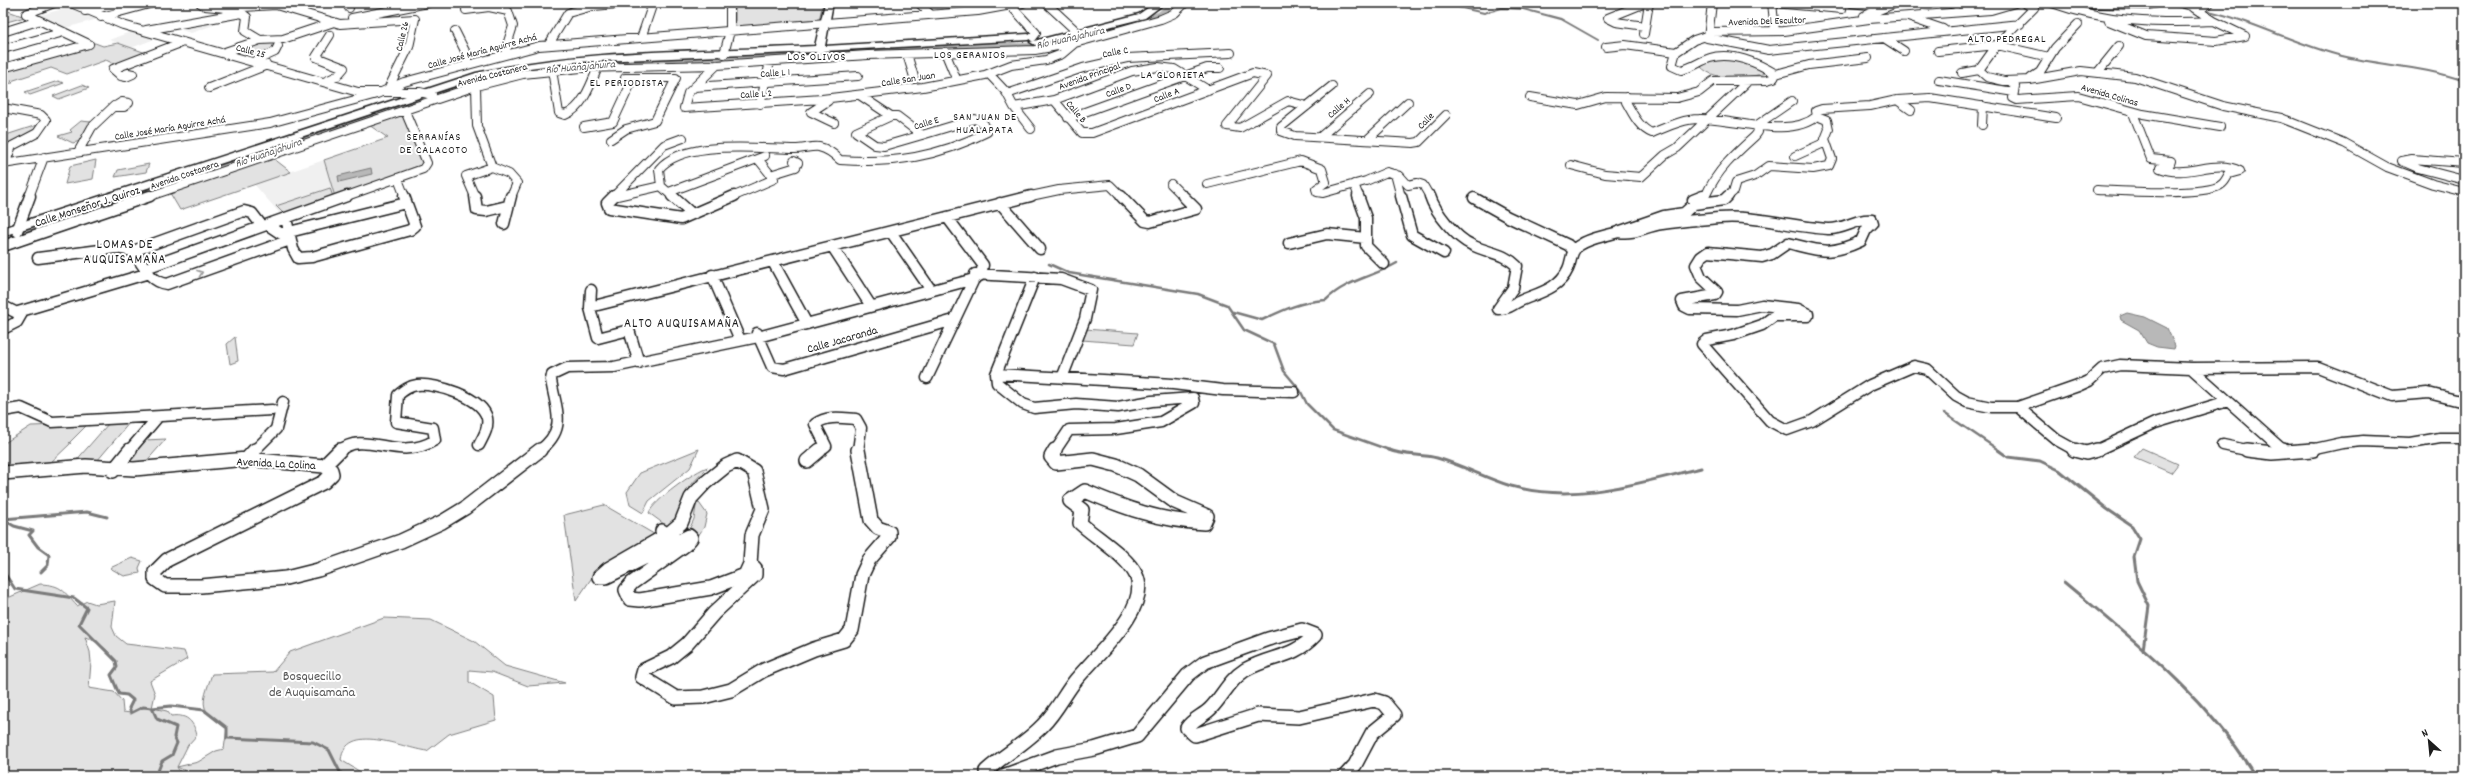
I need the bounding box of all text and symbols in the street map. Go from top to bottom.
street label: Avenida Del Escultor [1728,14,1806,30]
street label: Calle 26 [393,20,413,53]
water label: Río Huañajahuira [1035,23,1107,55]
street label: Calle José María Aguirre Achá [427,31,539,73]
district label: ALTO PEDREGAL [1968,32,2046,48]
street label: Calle 25 [234,41,267,63]
street label: Calle C [1101,44,1130,62]
district label: LOS GERANIOS [934,48,1006,64]
district label: LOS OLIVOS [788,50,846,66]
water label: Río Huañajahuira [545,57,616,79]
street label: Avenida Principal [1057,59,1123,94]
street label: Avenida Costanera [456,60,529,91]
street label: Calle L 1 [760,66,790,82]
district label: LA GLORIETA [1141,68,1205,84]
street label: Calle San Juan [880,69,937,91]
district label: EL PERIODISTA [590,76,664,92]
street label: Calle D [1104,80,1133,102]
street label: Avenida Colinas [2079,81,2140,111]
street label: Calle A [1152,84,1182,107]
street label: Calle L 2 [740,87,773,103]
street label: Calle H [1325,95,1354,122]
street label: Calle B [1062,98,1089,127]
street label: Calle [1415,109,1438,133]
district label: SAN JUAN DE HUALAPATA [953,110,1017,139]
street label: Calle José María Aguirre Achá [114,113,227,145]
street label: Calle E [912,113,941,134]
district label: SERRANÍAS DE CALACOTO [400,130,468,159]
water label: Río Huañajahuira [233,135,305,173]
street label: Avenida Costanera [149,158,221,194]
street label: Calle Monseñor J. Quiroz [33,182,143,232]
district label: LOMAS DE AUQUISAMAÑA [84,236,166,270]
one-way arrow [197,269,204,277]
district label: ALTO AUQUISAMAÑA [624,315,740,334]
street label: Calle Jacaranda [805,322,880,359]
street label: Avenida La Colina [236,454,316,475]
park label: Bosquecillo de Auquisamaña [269,667,355,703]
north arrow [2409,721,2449,761]
text: N [2419,725,2432,742]

